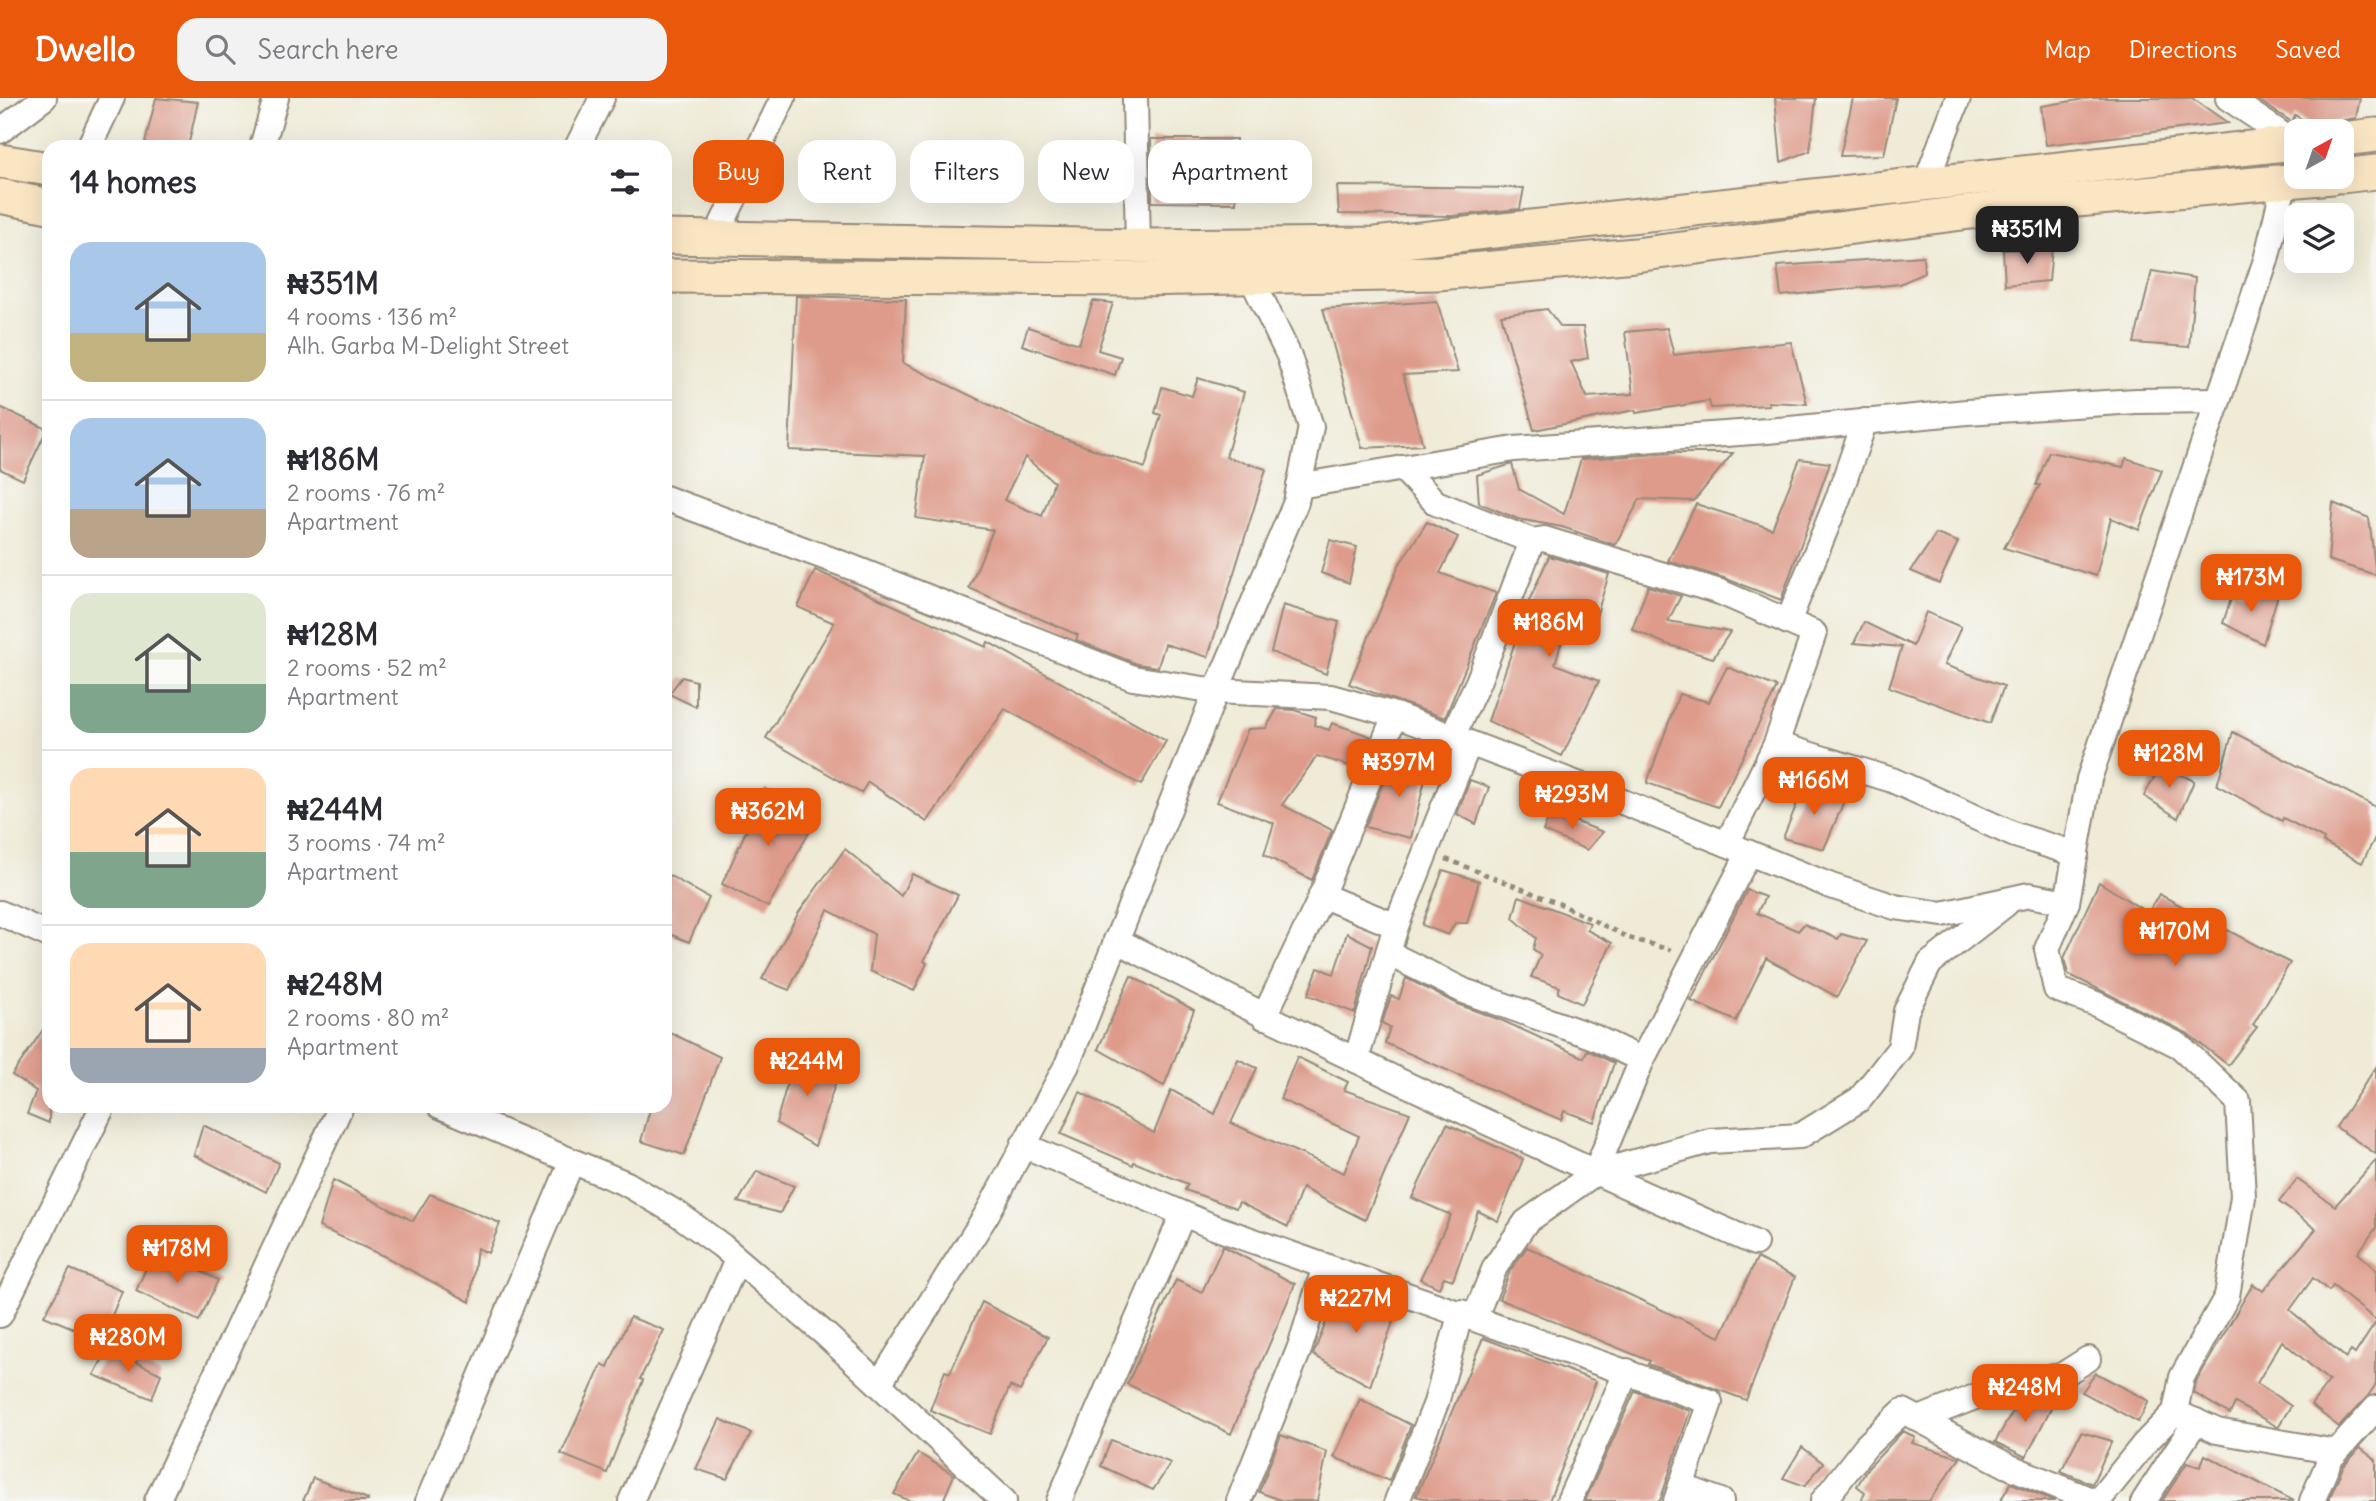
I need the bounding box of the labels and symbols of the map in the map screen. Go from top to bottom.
north arrow [2284,119,2354,189]
pin: ₦351M [1978,206,2076,266]
pin: ₦173M [2202,554,2300,614]
pin: ₦186M [1500,600,1598,659]
pin: ₦128M [2120,730,2218,790]
pin: ₦397M [1350,740,1448,799]
pin: ₦166M [1765,758,1863,817]
pin: ₦293M [1523,772,1621,831]
pin: ₦362M [719,788,817,848]
pin: ₦170M [2126,908,2224,968]
pin: ₦244M [758,1038,856,1098]
pin: ₦178M [128,1226,226,1285]
pin: ₦227M [1307,1276,1405,1335]
pin: ₦280M [79,1314,177,1374]
pin: ₦248M [1976,1364,2074,1424]

